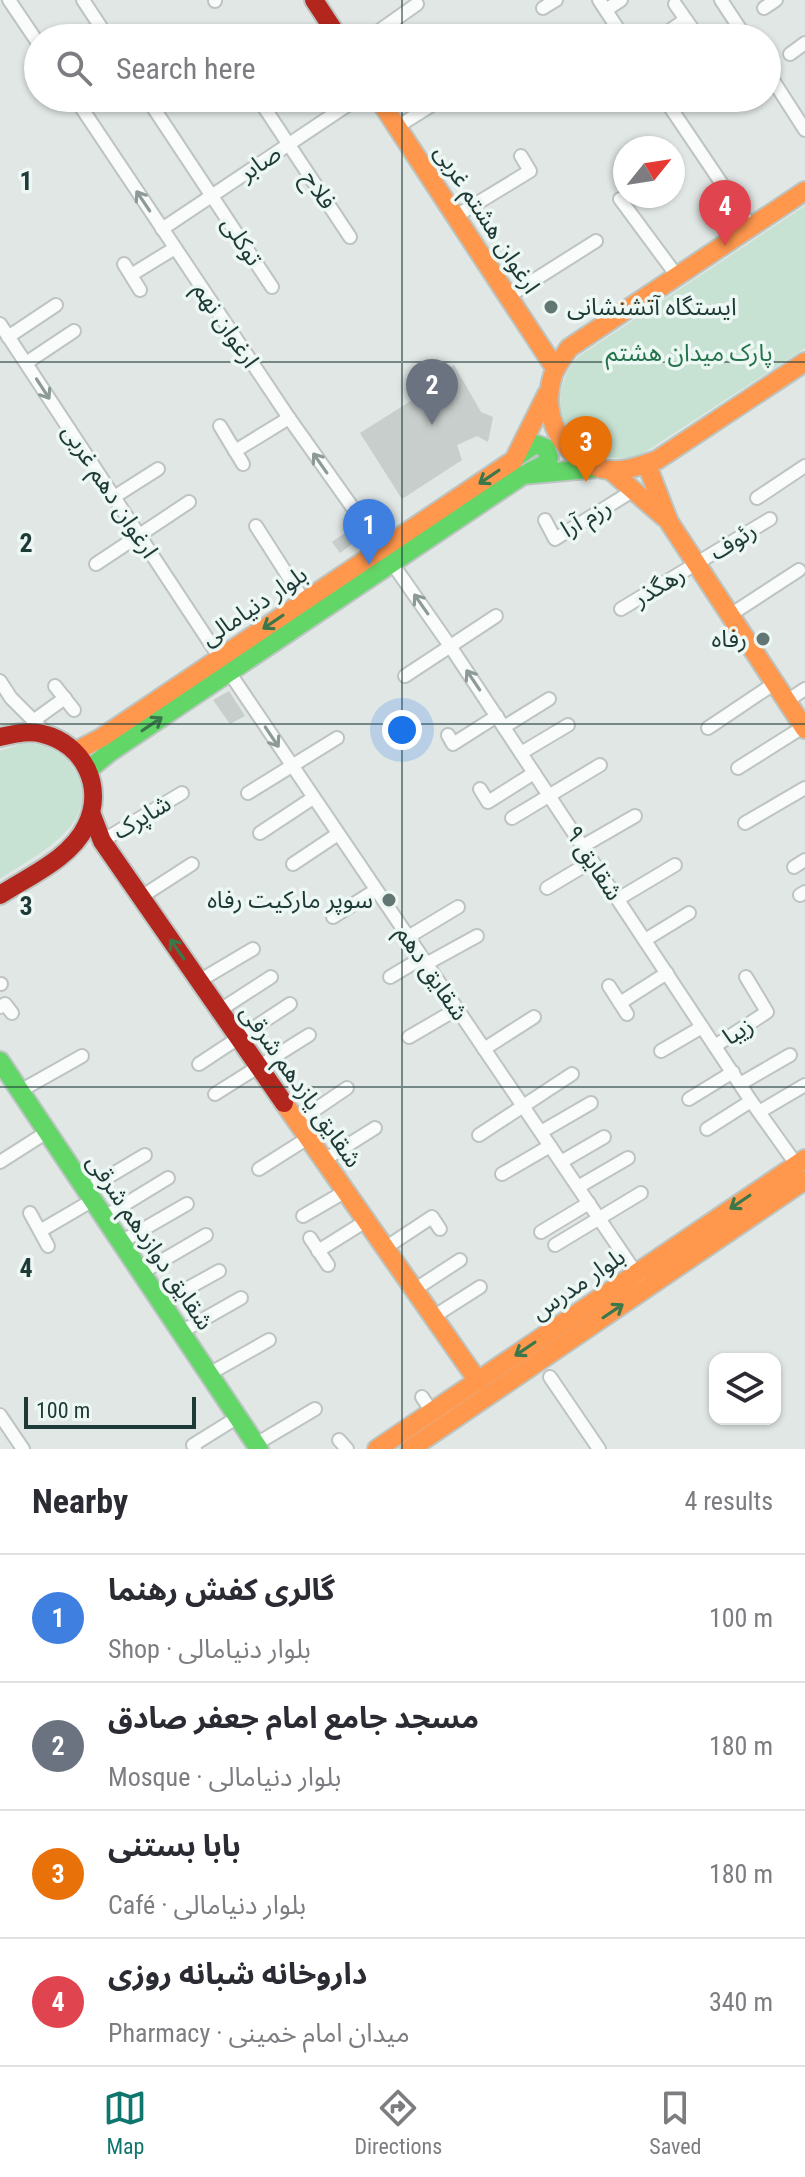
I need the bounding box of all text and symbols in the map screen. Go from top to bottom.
search box [24,24,781,112]
icon: search [52,46,96,90]
text: Search here [116,51,256,86]
north arrow [613,136,685,208]
street label: صابر [233,139,286,188]
street label: ارغوان هشتم غربی [426,139,546,300]
street label: فلاح [294,165,342,216]
text: 1 [19,166,33,196]
pin: 4 [699,180,751,246]
one-way arrow [135,190,152,212]
street label: توکلی [216,211,268,271]
street label: ارغوان نهم [185,277,265,375]
place label: ایستگاه آتشنشانی [567,293,737,321]
marker: ایستگاه آتشنشانی [542,298,560,316]
park label: پارک میدان هشتم [605,339,773,370]
pin: 2 [406,359,458,425]
one-way arrow [35,378,51,400]
pin: 3 [560,416,612,482]
street label: ارغوان دهم غربی [54,419,164,565]
one-way arrow [312,452,328,474]
one-way arrow [479,468,501,485]
street label: رزم آرا [556,493,618,547]
pin: 1 [343,499,395,565]
street label: رئوف [705,516,761,566]
text: 2 [19,528,33,558]
street label: بلوار دنیامالی [195,560,313,652]
street label: رهگذر [627,560,690,613]
one-way arrow [413,594,429,616]
one-way arrow [263,613,285,630]
place label: رفاه [711,625,747,653]
marker: رفاه [754,630,772,648]
one-way arrow [465,670,482,692]
your location [382,710,422,750]
one-way arrow [140,716,162,732]
one-way arrow [264,725,280,748]
street label: شاپرک [108,789,177,846]
street label: شقایق ۹ [559,820,628,906]
place label: سوپر مارکیت رفاه [207,886,373,915]
text: 3 [19,891,33,921]
marker: سوپر مارکیت رفاه [380,891,398,909]
street label: شقایق دهم [388,920,474,1027]
one-way arrow [169,939,185,961]
street label: شقایق یازدهم شرقی [232,999,368,1174]
street label: زیبا [718,1011,758,1051]
street label: شقایق دوازدهم شرقی [78,1149,219,1337]
one-way arrow [730,1194,752,1211]
street label: بلوار مدرس [526,1242,630,1326]
text: 4 [19,1253,33,1283]
one-way arrow [602,1302,624,1319]
one-way arrow [515,1340,537,1357]
map controls [709,1353,781,1425]
button: layers [709,1353,781,1425]
scale bar [24,1393,196,1429]
text: 100 m [36,1398,90,1423]
text: Nearby [32,1481,128,1521]
text: 4 results [684,1486,773,1516]
text: گالری کفش رهنما [108,1572,335,1607]
text: 1 [51,1603,65,1633]
text: 100 m [709,1603,773,1633]
text: Shop · بلوار دنیامالی [108,1634,311,1664]
text: مسجد جامع امام جعفر صادق [108,1700,479,1735]
text: 2 [51,1731,65,1761]
text: 180 m [709,1731,773,1761]
text: Mosque · بلوار دنیامالی [108,1762,341,1792]
text: بابا بستنی [108,1828,241,1863]
text: 3 [51,1859,65,1889]
text: 180 m [709,1859,773,1889]
text: Café · بلوار دنیامالی [108,1890,306,1920]
text: داروخانه شبانه روزی [108,1956,367,1991]
text: 4 [51,1987,65,2017]
text: 340 m [709,1987,773,2017]
text: Pharmacy · میدان امام خمینی [108,2018,410,2048]
tab: Map [103,2086,147,2159]
tab: Directions [354,2086,442,2159]
tab: Saved [649,2086,702,2159]

